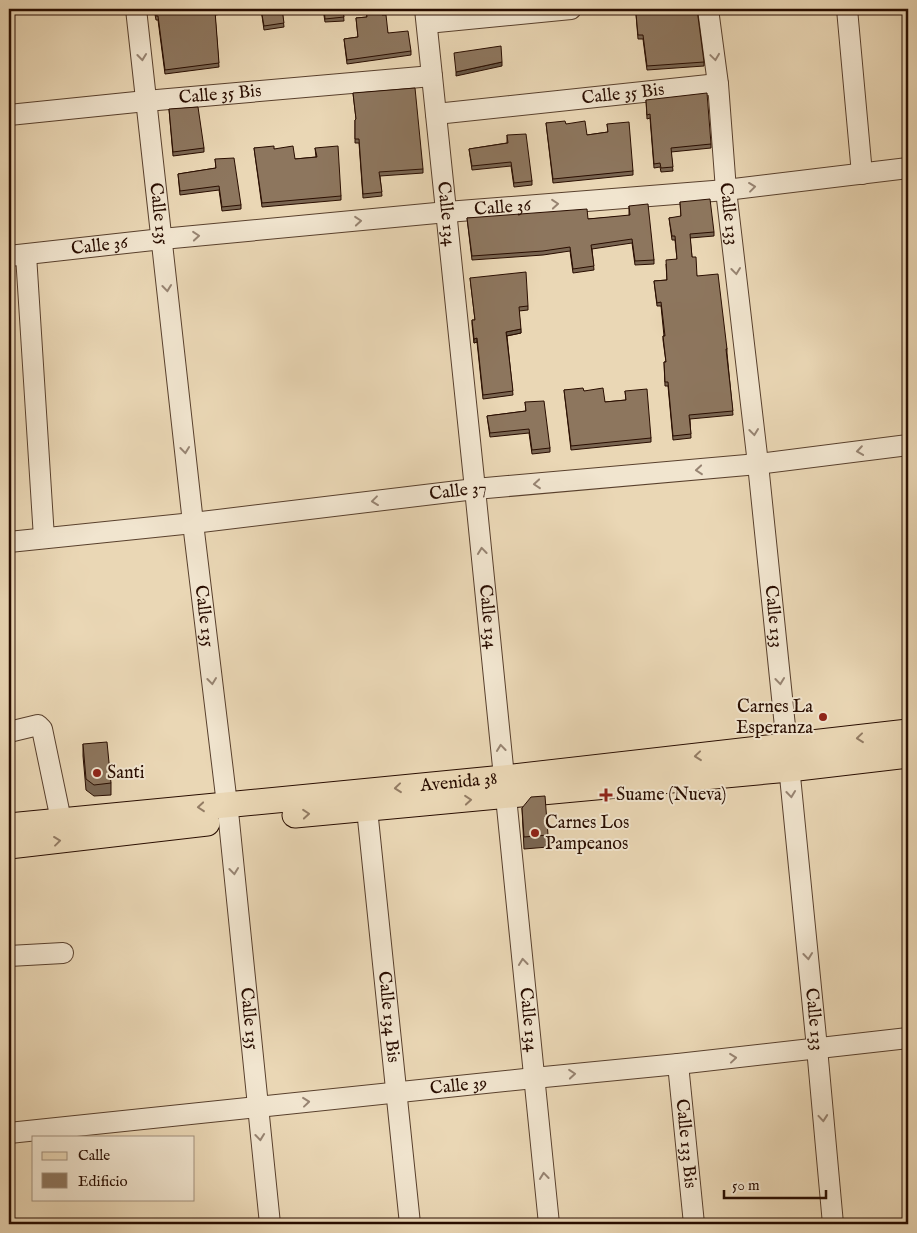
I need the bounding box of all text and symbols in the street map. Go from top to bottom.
one-way arrow [709,53,719,61]
one-way arrow [136,54,147,62]
street label: Calle 35 Bis [581,78,665,110]
street label: Calle 35 Bis [178,79,262,110]
street label: Calle 134 [432,180,461,248]
street label: Calle 135 [144,181,174,247]
street label: Calle 133 [714,182,744,246]
one-way arrow [748,182,756,193]
street label: Calle 36 [473,194,532,221]
one-way arrow [551,198,559,209]
one-way arrow [354,216,362,227]
street label: Calle 36 [70,231,129,261]
one-way arrow [193,231,201,242]
one-way arrow [730,267,741,275]
one-way arrow [161,285,172,293]
one-way arrow [748,429,759,437]
one-way arrow [856,445,864,456]
one-way arrow [179,446,190,454]
one-way arrow [694,464,702,475]
street label: Calle 37 [428,476,488,506]
one-way arrow [532,478,540,489]
one-way arrow [371,495,379,506]
one-way arrow [476,547,487,555]
street label: Calle 134 [473,583,503,650]
street label: Calle 135 [189,584,219,649]
street label: Calle 133 [759,584,788,649]
one-way arrow [206,677,217,685]
one-way arrow [774,677,785,685]
place label: Carnes La Esperanza [736,696,813,740]
marker: Carnes La Esperanza [817,711,829,723]
one-way arrow [856,732,864,743]
one-way arrow [496,744,507,752]
one-way arrow [694,750,702,761]
place label: Santi [107,762,145,785]
marker: Santi [91,767,103,779]
street label: Avenida 38 [418,767,499,798]
one-way arrow [393,782,401,793]
place label: Suame (Nueva) [616,784,726,807]
marker: Suame (Nueva) [600,789,612,801]
one-way arrow [785,791,796,799]
one-way arrow [464,795,472,806]
one-way arrow [197,801,205,812]
one-way arrow [302,809,310,820]
place label: Carnes Los Pampeanos [545,812,629,856]
marker: Carnes Los Pampeanos [529,827,541,839]
one-way arrow [53,836,61,847]
one-way arrow [228,867,239,875]
one-way arrow [802,952,813,960]
one-way arrow [518,958,529,966]
street label: Calle 134 Bis [372,970,405,1064]
street label: Calle 135 [234,986,264,1051]
street label: Calle 134 [514,986,543,1053]
street label: Calle 133 [800,987,829,1052]
one-way arrow [730,1053,738,1064]
one-way arrow [568,1069,576,1080]
street label: Calle 39 [429,1071,488,1100]
one-way arrow [302,1096,310,1107]
street label: Calle 133 Bis [670,1098,702,1189]
one-way arrow [817,1114,828,1122]
one-way arrow [255,1133,266,1141]
legend [32,1136,195,1200]
text: Calle [78,1146,110,1165]
scale bar [724,1168,827,1200]
one-way arrow [539,1171,550,1179]
text: Edificio [78,1172,128,1191]
text: 50 m [732,1176,760,1195]

